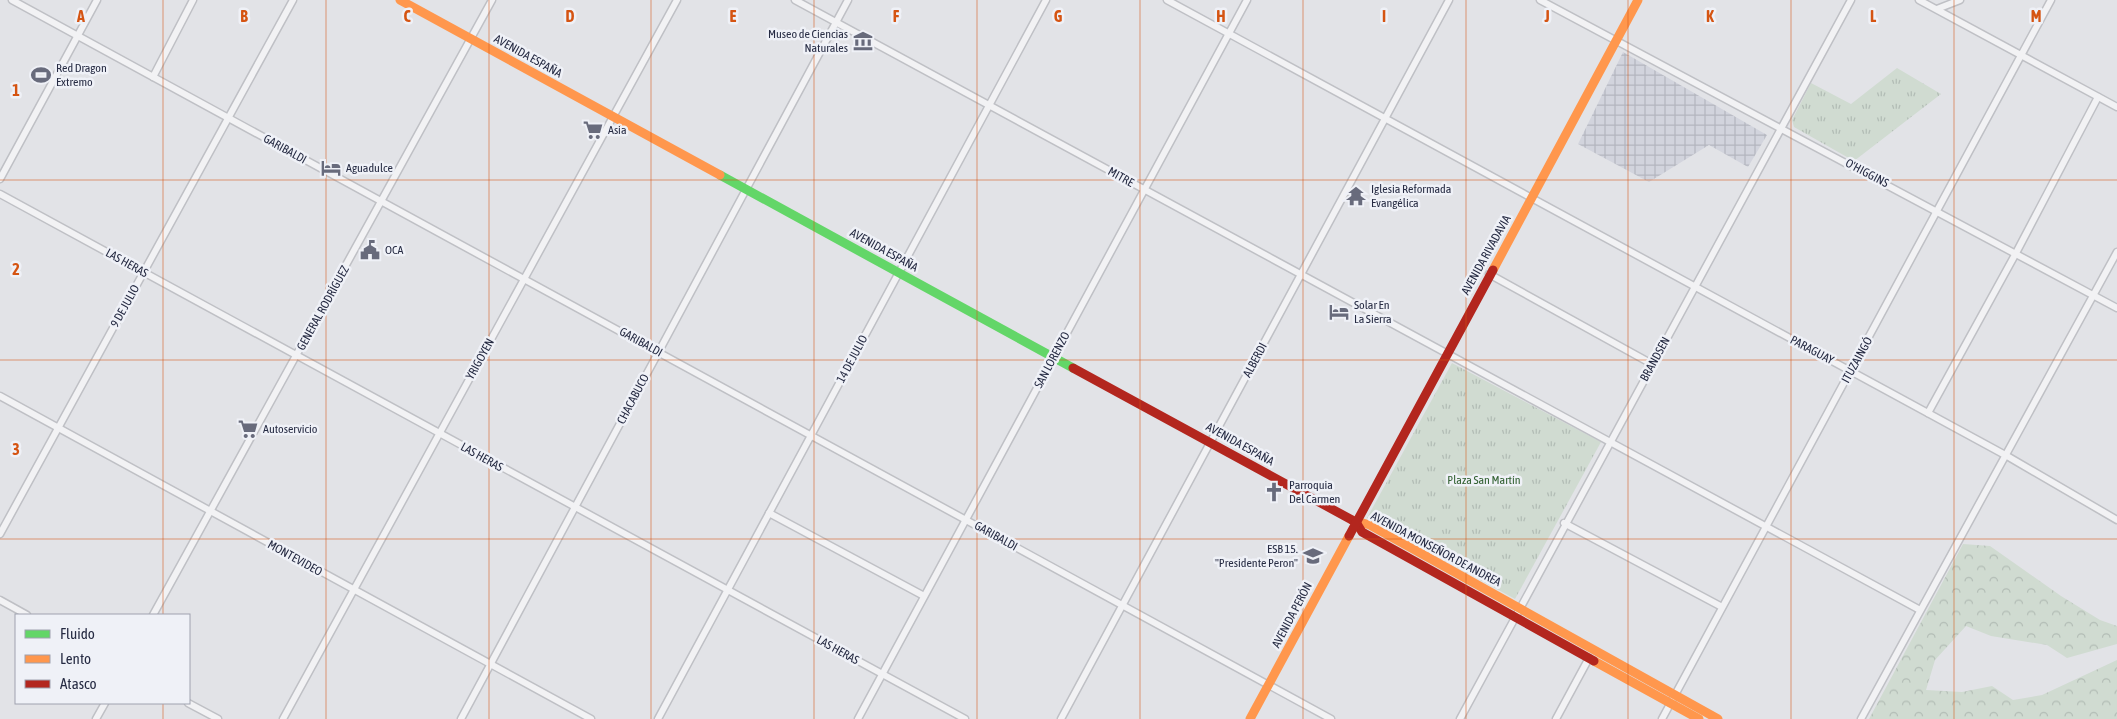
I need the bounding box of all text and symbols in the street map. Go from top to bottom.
text: A [76,7,85,25]
text: B [240,7,248,25]
text: C [403,7,411,25]
text: D [566,7,575,25]
text: E [730,7,737,25]
text: F [893,7,900,25]
text: G [1054,7,1063,25]
text: H [1216,7,1226,25]
text: I [1382,7,1386,25]
text: J [1543,7,1550,25]
text: K [1706,7,1714,25]
text: L [1870,7,1877,25]
text: M [2031,7,2041,25]
place label: Museo de Ciencias Naturales [768,27,848,55]
museum icon: Museo de Ciencias Naturales [852,30,874,52]
street label: AVENIDA ESPAÑA [492,32,564,80]
place label: Red Dragon Extremo [56,61,107,89]
sports icon: Red Dragon Extremo [30,64,52,86]
text: 1 [12,81,20,99]
supermarket icon: Asia [582,119,604,141]
place label: Asia [608,123,626,137]
street label: GARIBALDI [261,131,309,167]
street label: O'HIGGINS [1843,156,1891,190]
hotel icon: Aguadulce [320,157,342,179]
place label: Aguadulce [346,161,393,175]
street label: MITRE [1106,164,1136,190]
place label: Iglesia Reformada Evangélica [1371,182,1451,210]
temple icon: Iglesia Reformada Evangélica [1345,185,1367,207]
street label: AVENIDA RIVADAVIA [1458,213,1514,297]
street label: AVENIDA ESPAÑA [848,226,920,274]
public building icon: OCA [359,239,381,261]
place label: OCA [385,243,403,257]
street label: LAS HERAS [103,246,151,280]
text: 2 [12,260,20,278]
street label: GENERAL RODRÍGUEZ [294,263,352,353]
street label: 9 DE JULIO [108,282,142,330]
place label: Solar En La Sierra [1354,298,1392,326]
hotel icon: Solar En La Sierra [1328,301,1350,323]
street label: GARIBALDI [617,324,665,360]
street label: SAN LORENZO [1031,329,1073,391]
street label: 14 DE JULIO [834,333,870,385]
street label: PARAGUAY [1788,333,1837,368]
street label: BRANDSEN [1637,334,1673,384]
street label: ITUZAINGÓ [1839,335,1875,385]
street label: YRIGOYEN [463,336,497,382]
street label: ALBERDI [1240,340,1270,380]
street label: CHACABUCO [614,372,652,426]
supermarket icon: Autoservicio [237,418,259,440]
street label: AVENIDA ESPAÑA [1204,420,1276,468]
place label: Autoservicio [263,422,318,436]
text: 3 [12,440,20,458]
street label: LAS HERAS [458,440,506,474]
park label: Plaza San Martín [1447,473,1521,487]
place label: Parroquia Del Carmen [1289,478,1340,506]
church icon: Parroquia Del Carmen [1263,481,1285,503]
street label: AVENIDA MONSEÑOR DE ANDREA [1369,509,1503,589]
street label: GARIBALDI [972,518,1020,554]
street label: MONTEVIDEO [265,537,325,579]
place label: ESB 15. "Presidente Peron" [1215,542,1298,570]
school or university icon: ESB 15. "Presidente Peron" [1302,545,1324,567]
street label: AVENIDA PERÓN [1269,580,1315,650]
legend [15,614,190,704]
text: Fluido [60,625,95,642]
street label: LAS HERAS [814,633,862,667]
text: Lento [60,650,91,667]
text: Atasco [60,675,97,692]

